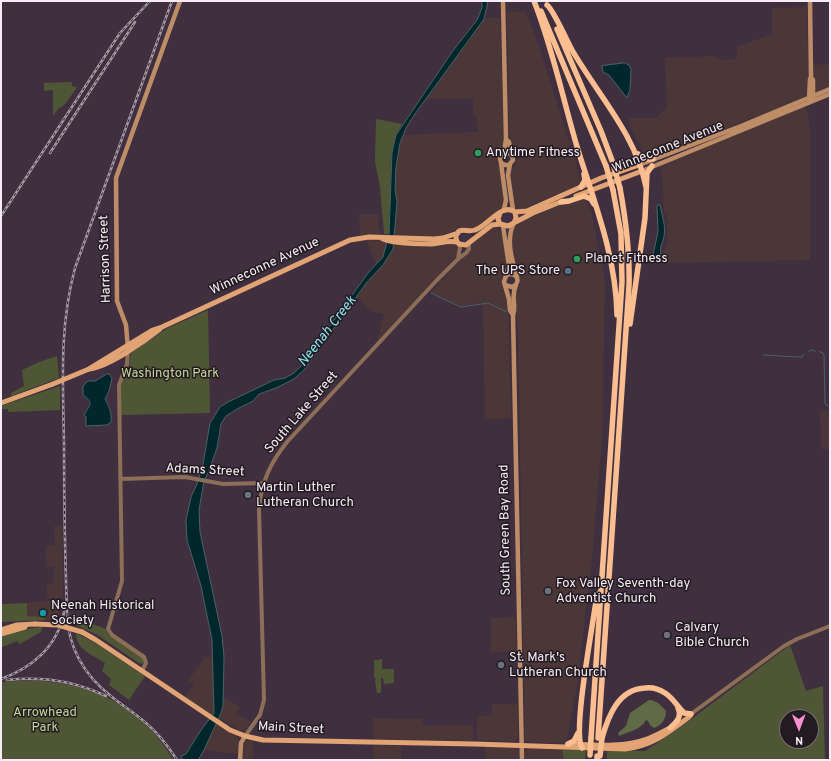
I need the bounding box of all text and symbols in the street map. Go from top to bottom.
street label: Winneconne Avenue [610,119,726,177]
place label: Anytime Fitness [486,145,580,161]
marker: Anytime Fitness [473,148,483,158]
street label: Harrison Street [97,215,115,303]
street label: Winneconne Avenue [208,235,322,299]
place label: Planet Fitness [585,251,668,267]
marker: Planet Fitness [572,254,582,264]
place label: The UPS Store [476,263,560,279]
marker: The UPS Store [563,266,573,276]
water label: Neenah Creek [295,293,361,371]
park label: Washington Park [121,366,219,382]
street label: South Lake Street [262,369,342,457]
street label: Adams Street [165,461,245,481]
street label: South Green Bay Road [497,464,515,596]
place label: Martin Luther Lutheran Church [256,480,354,511]
marker: Martin Luther Lutheran Church [243,490,253,500]
place label: Fox Valley Seventh-day Adventist Church [556,576,690,607]
marker: Fox Valley Seventh-day Adventist Church [543,586,553,596]
place label: Neenah Historical Society [51,598,154,629]
marker: Neenah Historical Society [38,608,48,618]
place label: Calvary Bible Church [675,620,749,651]
marker: Calvary Bible Church [662,630,672,640]
place label: St. Mark's Lutheran Church [509,650,607,681]
marker: St. Mark's Lutheran Church [496,660,506,670]
park label: Arrowhead Park [13,705,77,736]
north arrow [779,709,819,749]
street label: Main Street [257,719,325,739]
text: N [795,733,803,747]

